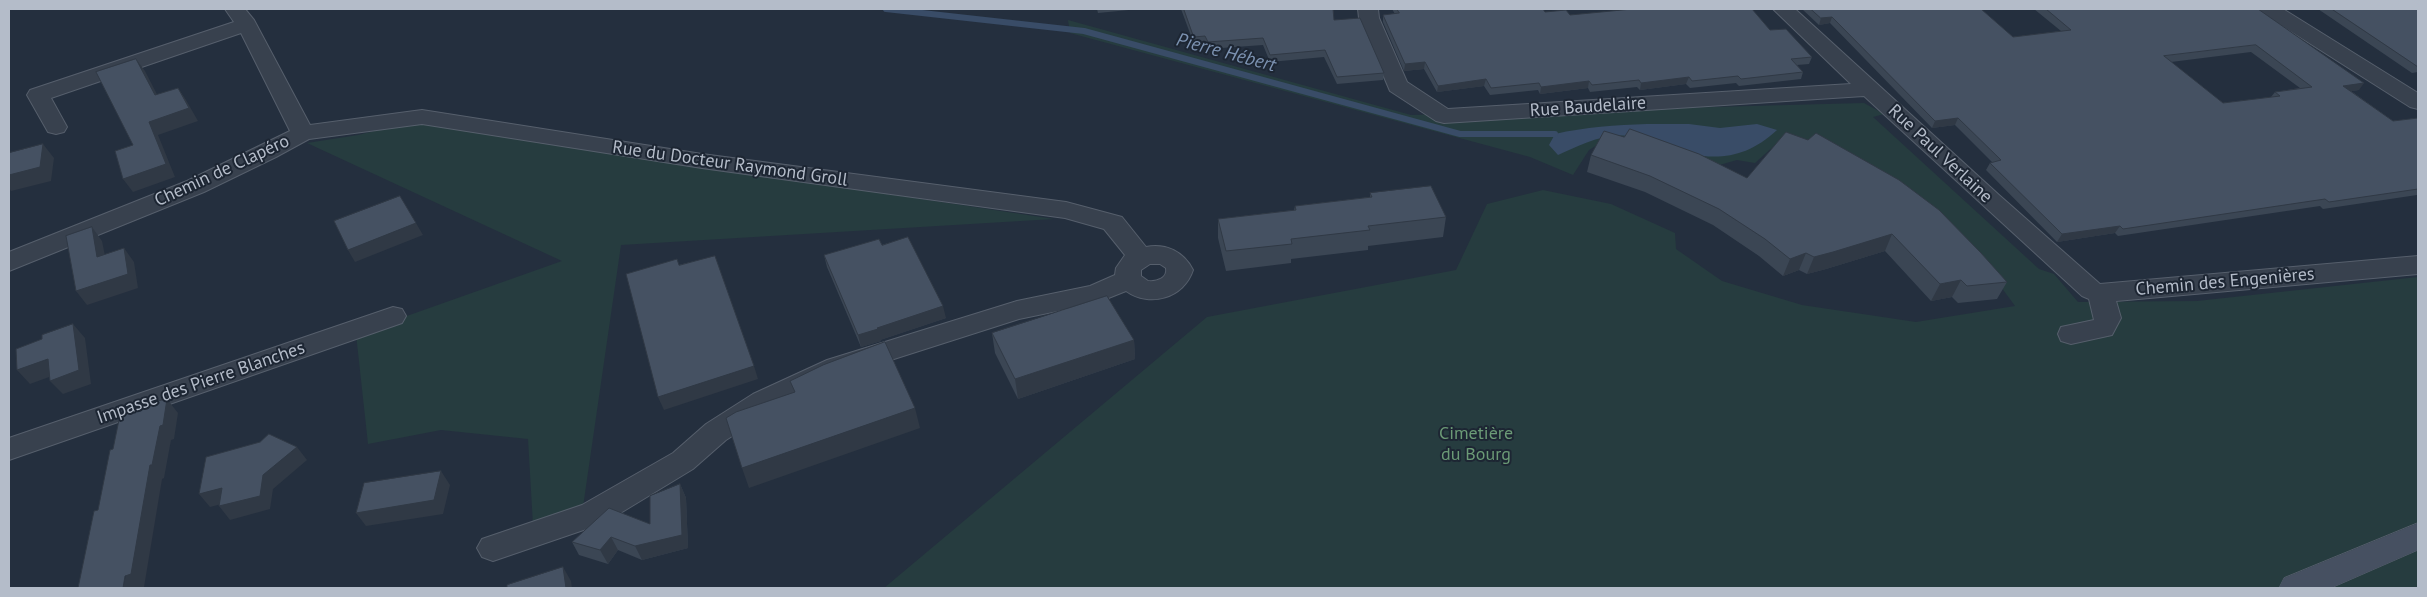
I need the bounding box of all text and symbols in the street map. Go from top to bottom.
water label: Pierre Hébert [1174,29,1278,77]
street label: Rue Baudelaire [1529,92,1647,122]
street label: Rue Paul Verlaine [1883,100,1997,208]
street label: Chemin de Clapéro [151,130,293,212]
street label: Rue du Docteur Raymond Groll [611,137,849,191]
street label: Chemin des Engenières [2135,263,2315,301]
street label: Impasse des Pierre Blanches [94,337,308,429]
park label: Cimetière du Bourg [1439,423,1513,466]

